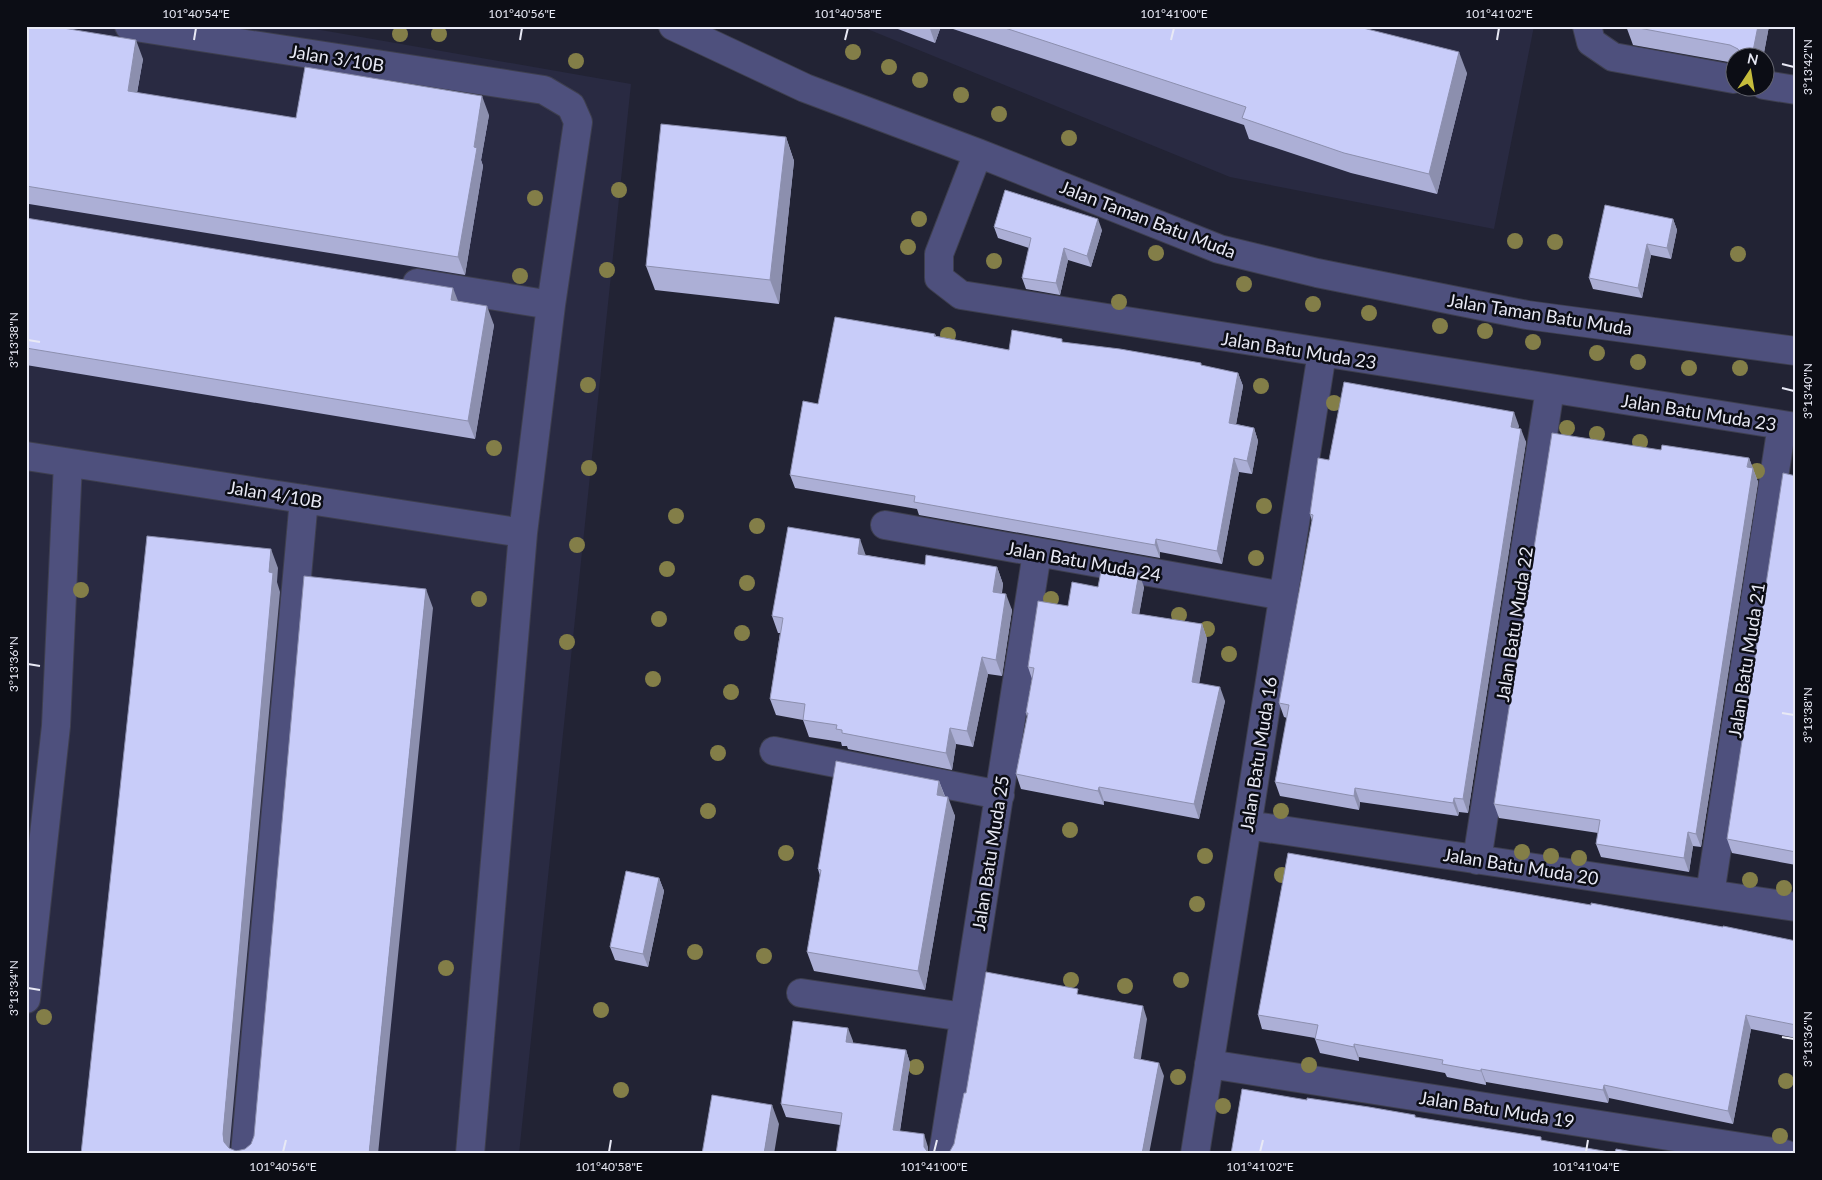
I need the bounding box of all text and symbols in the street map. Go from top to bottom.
text: 101°40'54"E [162,6,230,21]
text: 101°40'56"E [488,6,556,21]
text: 101°40'58"E [814,6,882,21]
text: 101°41'00"E [1140,6,1208,21]
text: 101°41'02"E [1465,6,1533,21]
text: 3°13'42"N [1800,39,1815,95]
street label: Jalan 3/10B [288,40,386,76]
north arrow [1724,48,1774,98]
text: N [1746,49,1760,68]
street label: Jalan Taman Batu Muda [1057,175,1239,263]
street label: Jalan Taman Batu Muda [1446,289,1634,339]
text: 3°13'38"N [6,312,21,368]
street label: Jalan Batu Muda 23 [1220,327,1378,373]
text: 3°13'40"N [1800,363,1815,419]
street label: Jalan Batu Muda 23 [1620,389,1778,435]
street label: Jalan 4/10B [226,476,324,512]
street label: Jalan Batu Muda 24 [1005,537,1163,585]
street label: Jalan Batu Muda 22 [1491,545,1537,703]
street label: Jalan Batu Muda 21 [1723,581,1769,739]
text: 3°13'36"N [6,636,21,692]
street label: Jalan Batu Muda 16 [1235,675,1281,833]
text: 3°13'38"N [1800,687,1815,743]
street label: Jalan Batu Muda 25 [967,774,1013,932]
street label: Jalan Batu Muda 20 [1442,843,1600,889]
text: 3°13'34"N [6,960,21,1016]
text: 3°13'36"N [1800,1011,1815,1067]
street label: Jalan Batu Muda 19 [1418,1086,1576,1132]
text: 101°40'56"E [249,1159,317,1174]
text: 101°40'58"E [575,1159,643,1174]
text: 101°41'00"E [900,1159,968,1174]
text: 101°41'02"E [1226,1159,1294,1174]
text: 101°41'04"E [1552,1159,1620,1174]

